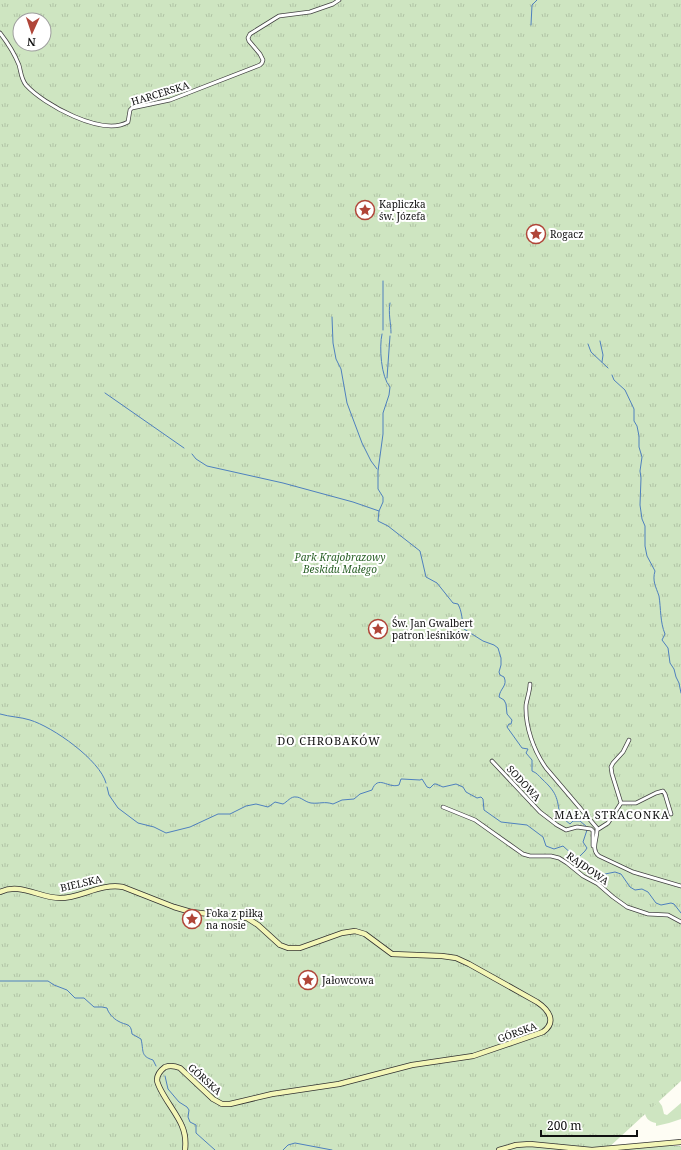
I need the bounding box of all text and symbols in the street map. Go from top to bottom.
north arrow [12,12,52,52]
text: N [26,35,36,50]
street label: HARCERSKA [129,77,192,108]
place label: Kapliczka św. Józefa [379,197,426,223]
place icon: Kapliczka św. Józefa [354,199,376,221]
place icon: Rogacz [525,223,547,245]
place label: Rogacz [550,227,583,241]
park label: Park Krajobrazowy Beskidu Małego [293,550,386,576]
place label: Św. Jan Gwalbert patron leśników [392,616,473,642]
place icon: Św. Jan Gwalbert patron leśników [367,618,389,640]
district label: DO CHROBAKÓW [277,733,381,748]
street label: SODOWA [504,762,545,805]
district label: MAŁA STRACONKA [554,807,670,822]
street label: RAJDOWA [564,848,613,888]
street label: BIELSKA [59,871,104,895]
place label: Foka z piłką na nosie [206,906,263,932]
place icon: Foka z piłką na nosie [181,908,203,930]
place icon: Jałowcowa [297,969,319,991]
place label: Jałowcowa [321,973,374,987]
street label: GÓRSKA [496,1018,539,1046]
street label: GÓRSKA [185,1060,225,1098]
scale bar [541,1112,637,1138]
text: 200 m [547,1117,582,1134]

